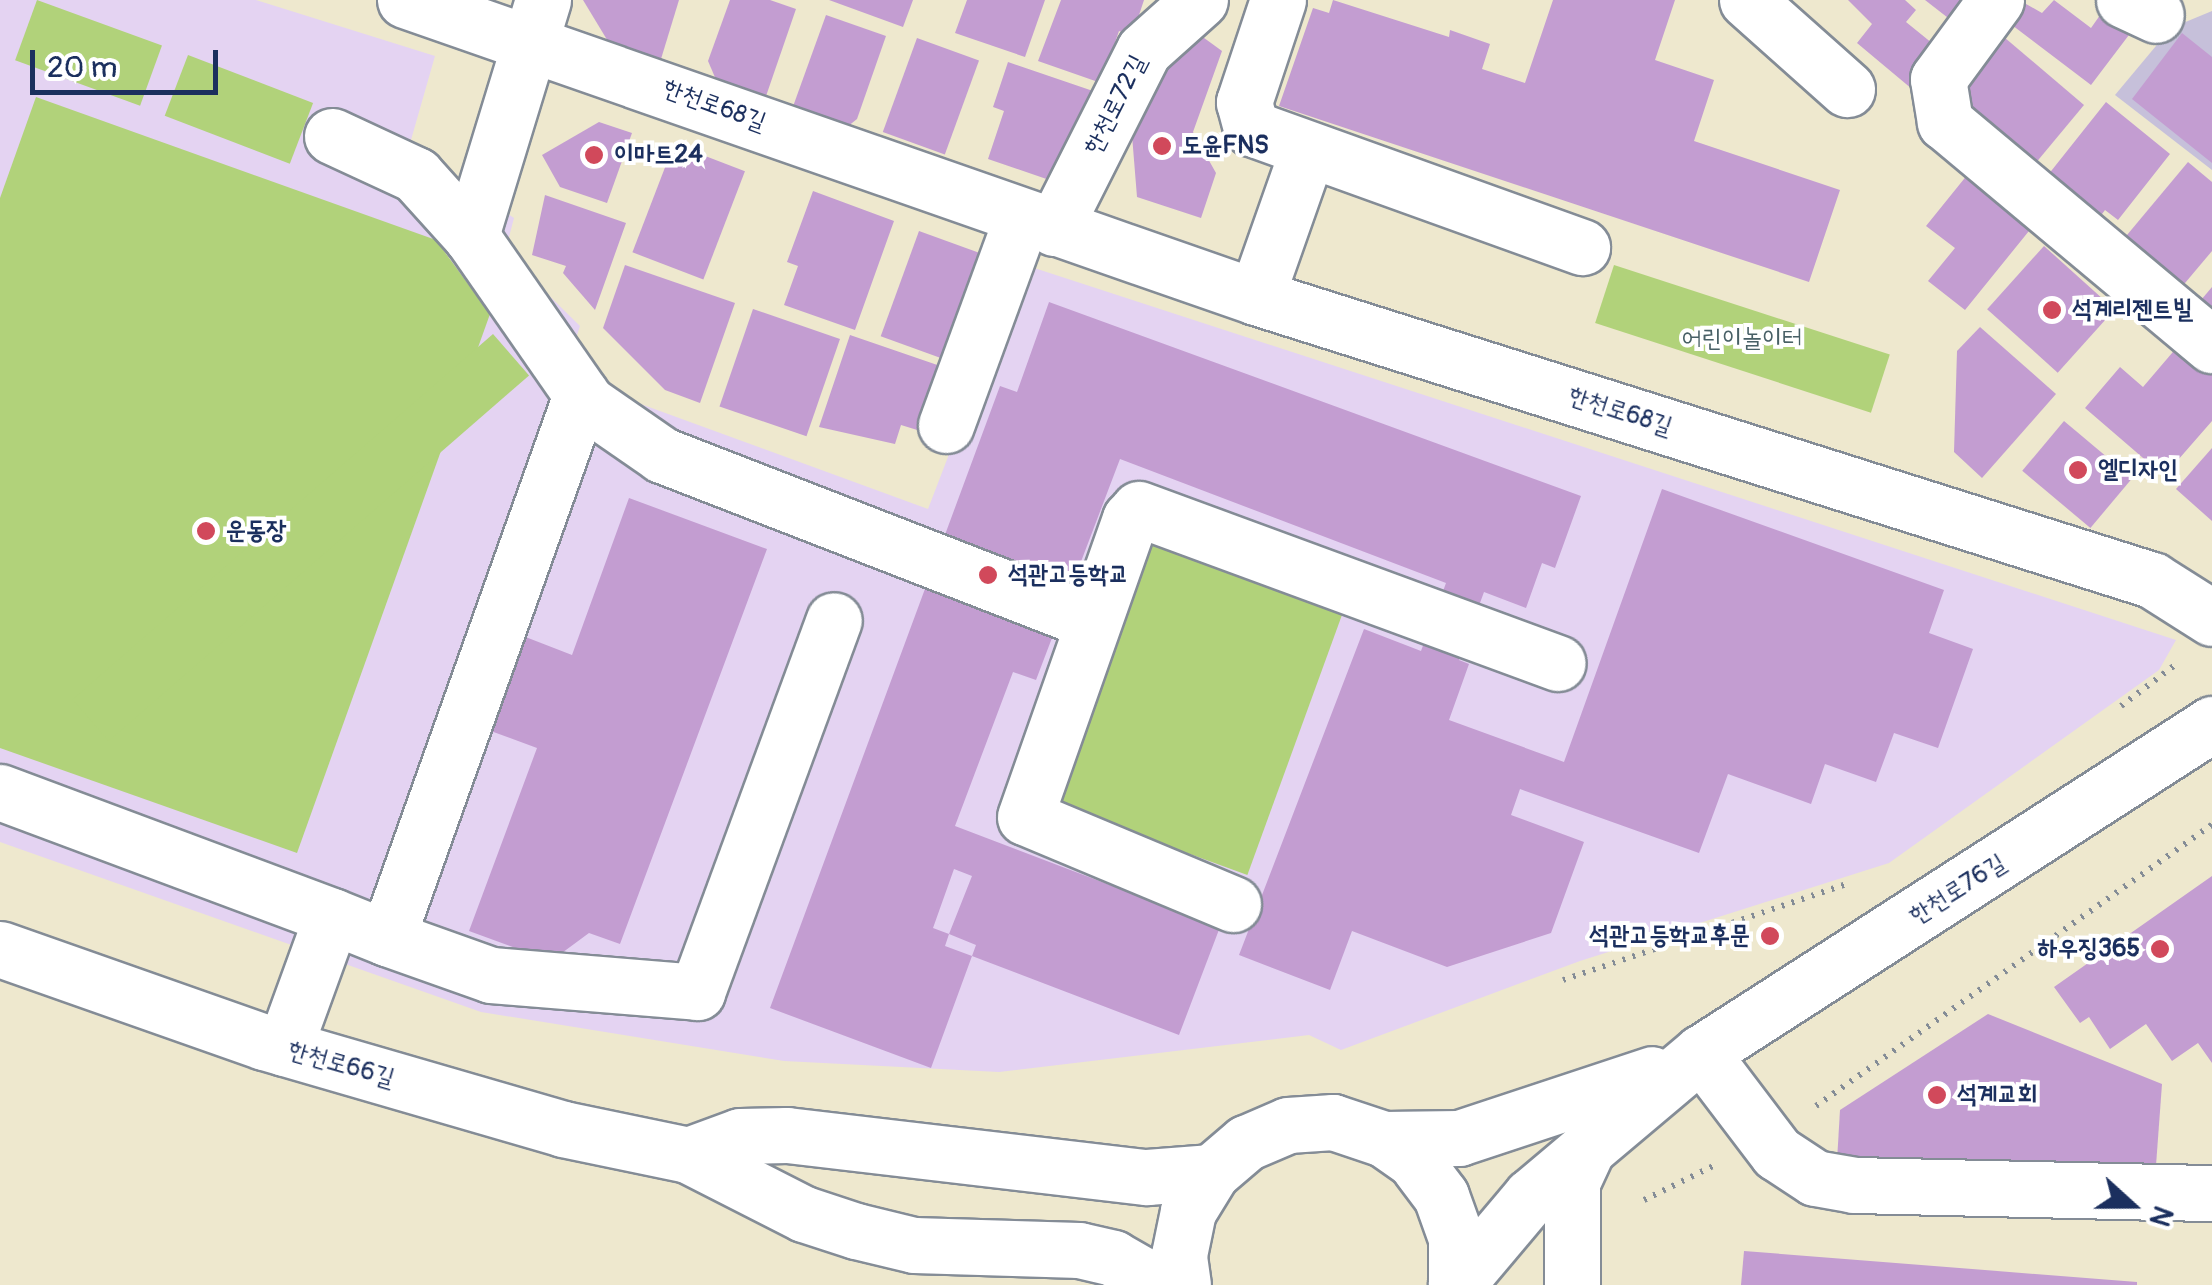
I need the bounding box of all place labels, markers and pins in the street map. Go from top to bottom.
place label: 도윤FNS [1182,131,1269,161]
marker: 도윤FNS [1151,135,1173,157]
place label: 이마트24 [614,140,703,170]
marker: 이마트24 [583,144,605,166]
place label: 석계리젠트빌 [2072,295,2193,325]
marker: 석계리젠트빌 [2041,299,2063,321]
place label: 엘디자인 [2098,455,2178,485]
marker: 엘디자인 [2067,459,2089,481]
place label: 운동장 [226,516,286,546]
marker: 운동장 [195,520,217,542]
place label: 석관고등학교 [1008,560,1129,590]
marker: 석관고등학교 [977,564,999,586]
place label: 석관고등학교후문 [1589,921,1750,951]
marker: 석관고등학교후문 [1759,925,1781,947]
place label: 하우징365 [2038,934,2140,964]
marker: 하우징365 [2149,938,2171,960]
place label: 석계교회 [1957,1080,2037,1110]
marker: 석계교회 [1926,1084,1948,1106]

